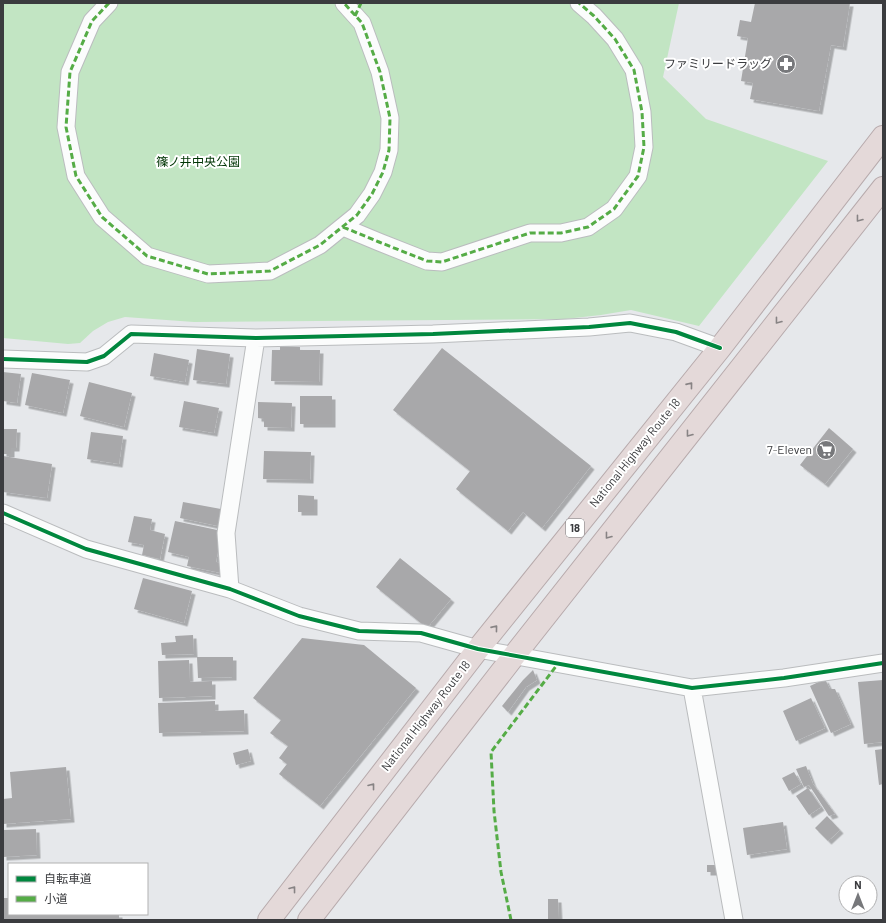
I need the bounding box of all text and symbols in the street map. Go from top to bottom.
pharmacy icon: ファミリードラッグ [775,53,797,75]
place label: ファミリードラッグ [664,56,772,70]
park label: 篠ノ井中央公園 [156,154,240,168]
one-way arrow [856,214,863,221]
one-way arrow [776,316,783,323]
one-way arrow [686,382,693,390]
street label: National Highway Route 18 [586,395,682,510]
one-way arrow [687,429,694,436]
supermarket icon: 7-Eleven [815,439,837,461]
place label: 7-Eleven [767,442,812,456]
road number: 18 [566,519,584,537]
one-way arrow [606,532,613,539]
one-way arrow [490,626,497,633]
street label: National Highway Route 18 [378,658,473,773]
one-way arrow [367,784,374,791]
legend [8,863,148,915]
text: 自転車道 [44,871,92,885]
north arrow [838,875,878,915]
text: N [854,878,862,891]
one-way arrow [288,887,295,894]
text: 小道 [44,891,68,905]

